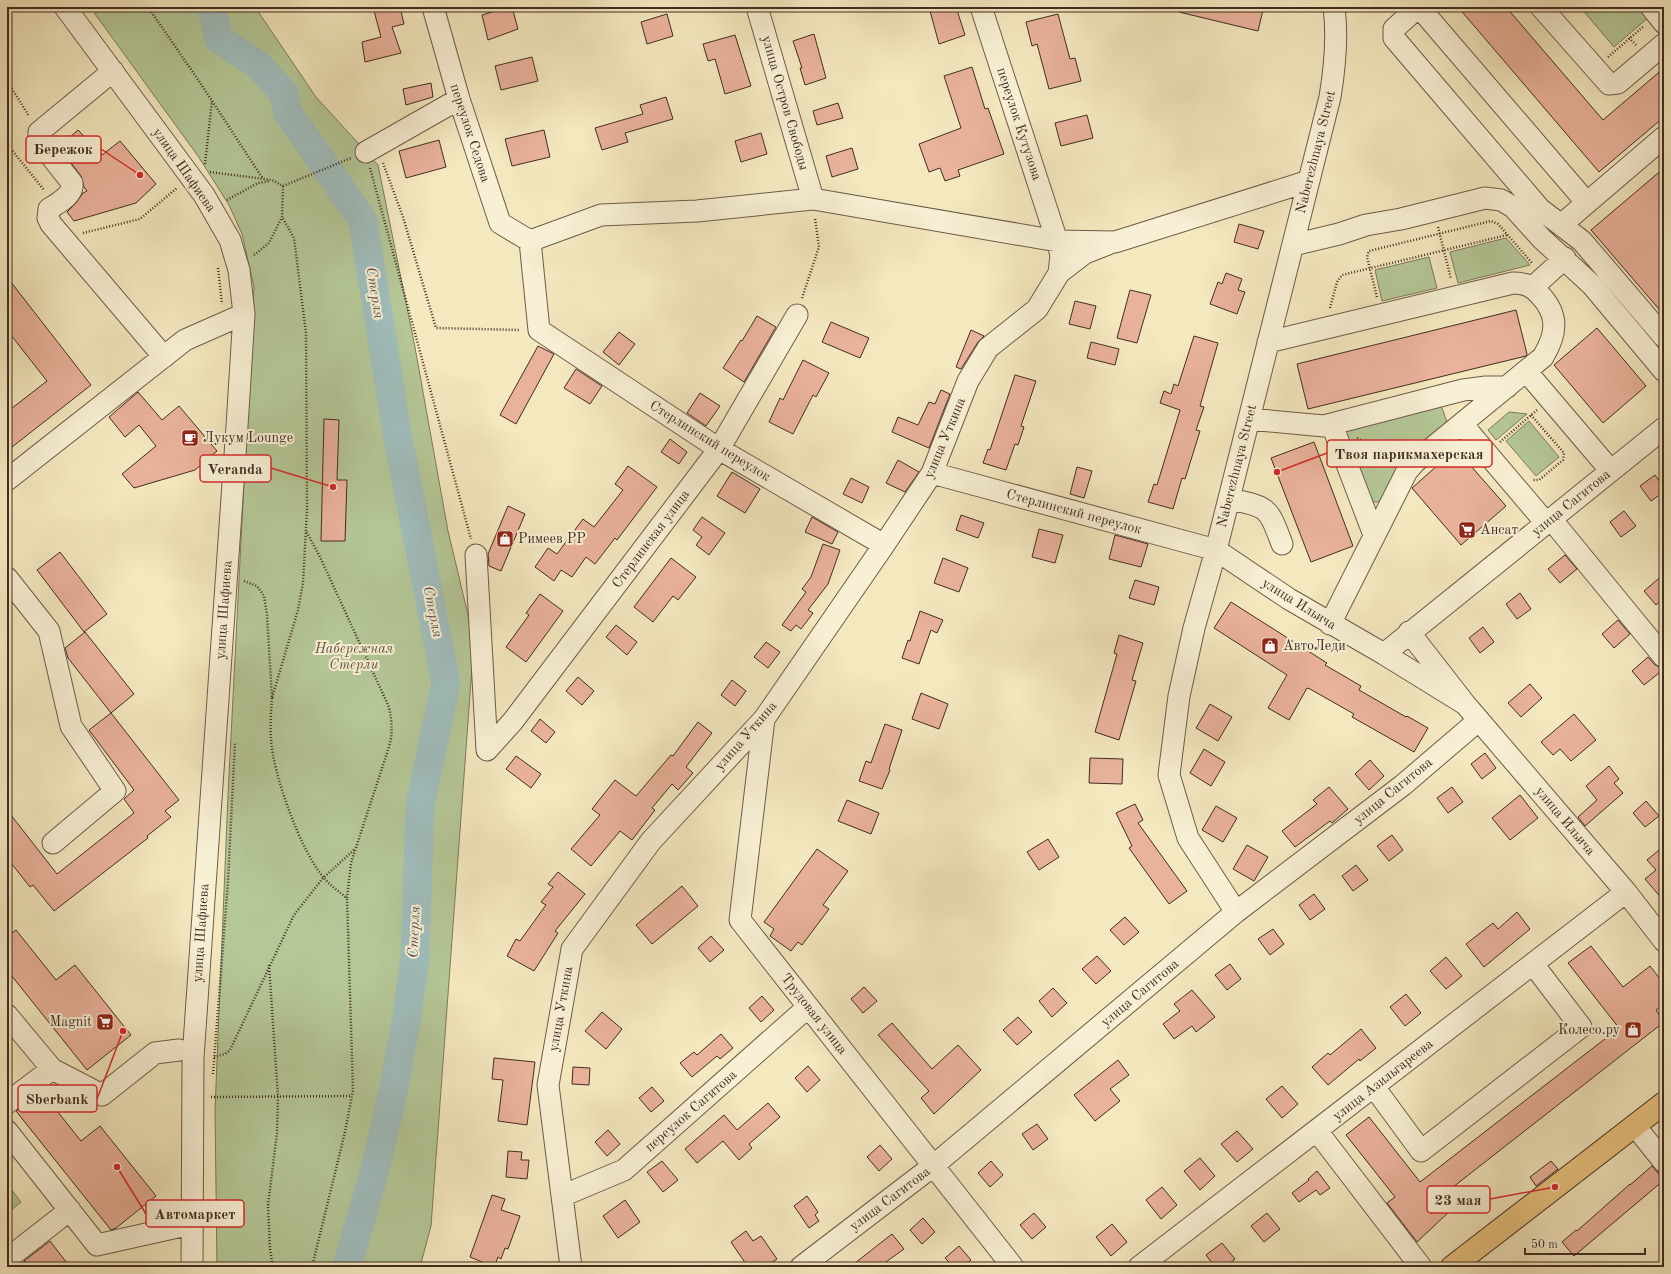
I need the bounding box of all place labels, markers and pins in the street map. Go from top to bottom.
callout: Бережок [26,136,101,163]
cafe icon: Лукум Lounge [180,428,200,448]
place label: Лукум Lounge [203,431,293,445]
callout: Твоя парикмахерская [1327,440,1492,467]
callout: Veranda [200,455,271,482]
supermarket icon: Ансат [1457,520,1477,540]
place label: Ансат [1480,523,1518,537]
shop icon: Римеев РР [495,529,515,549]
place label: Римеев РР [518,532,586,546]
shop icon: АвтоЛеди [1260,636,1280,656]
place label: АвтоЛеди [1283,639,1346,653]
supermarket icon: Magnit [95,1012,115,1032]
place label: Magnit [50,1015,92,1029]
shop icon: Колесо.ру [1623,1020,1643,1040]
place label: Колесо.ру [1558,1023,1621,1037]
callout: Sberbank [18,1085,97,1112]
callout: 23 мая [1427,1186,1490,1213]
callout: Автомаркет [146,1200,244,1227]

